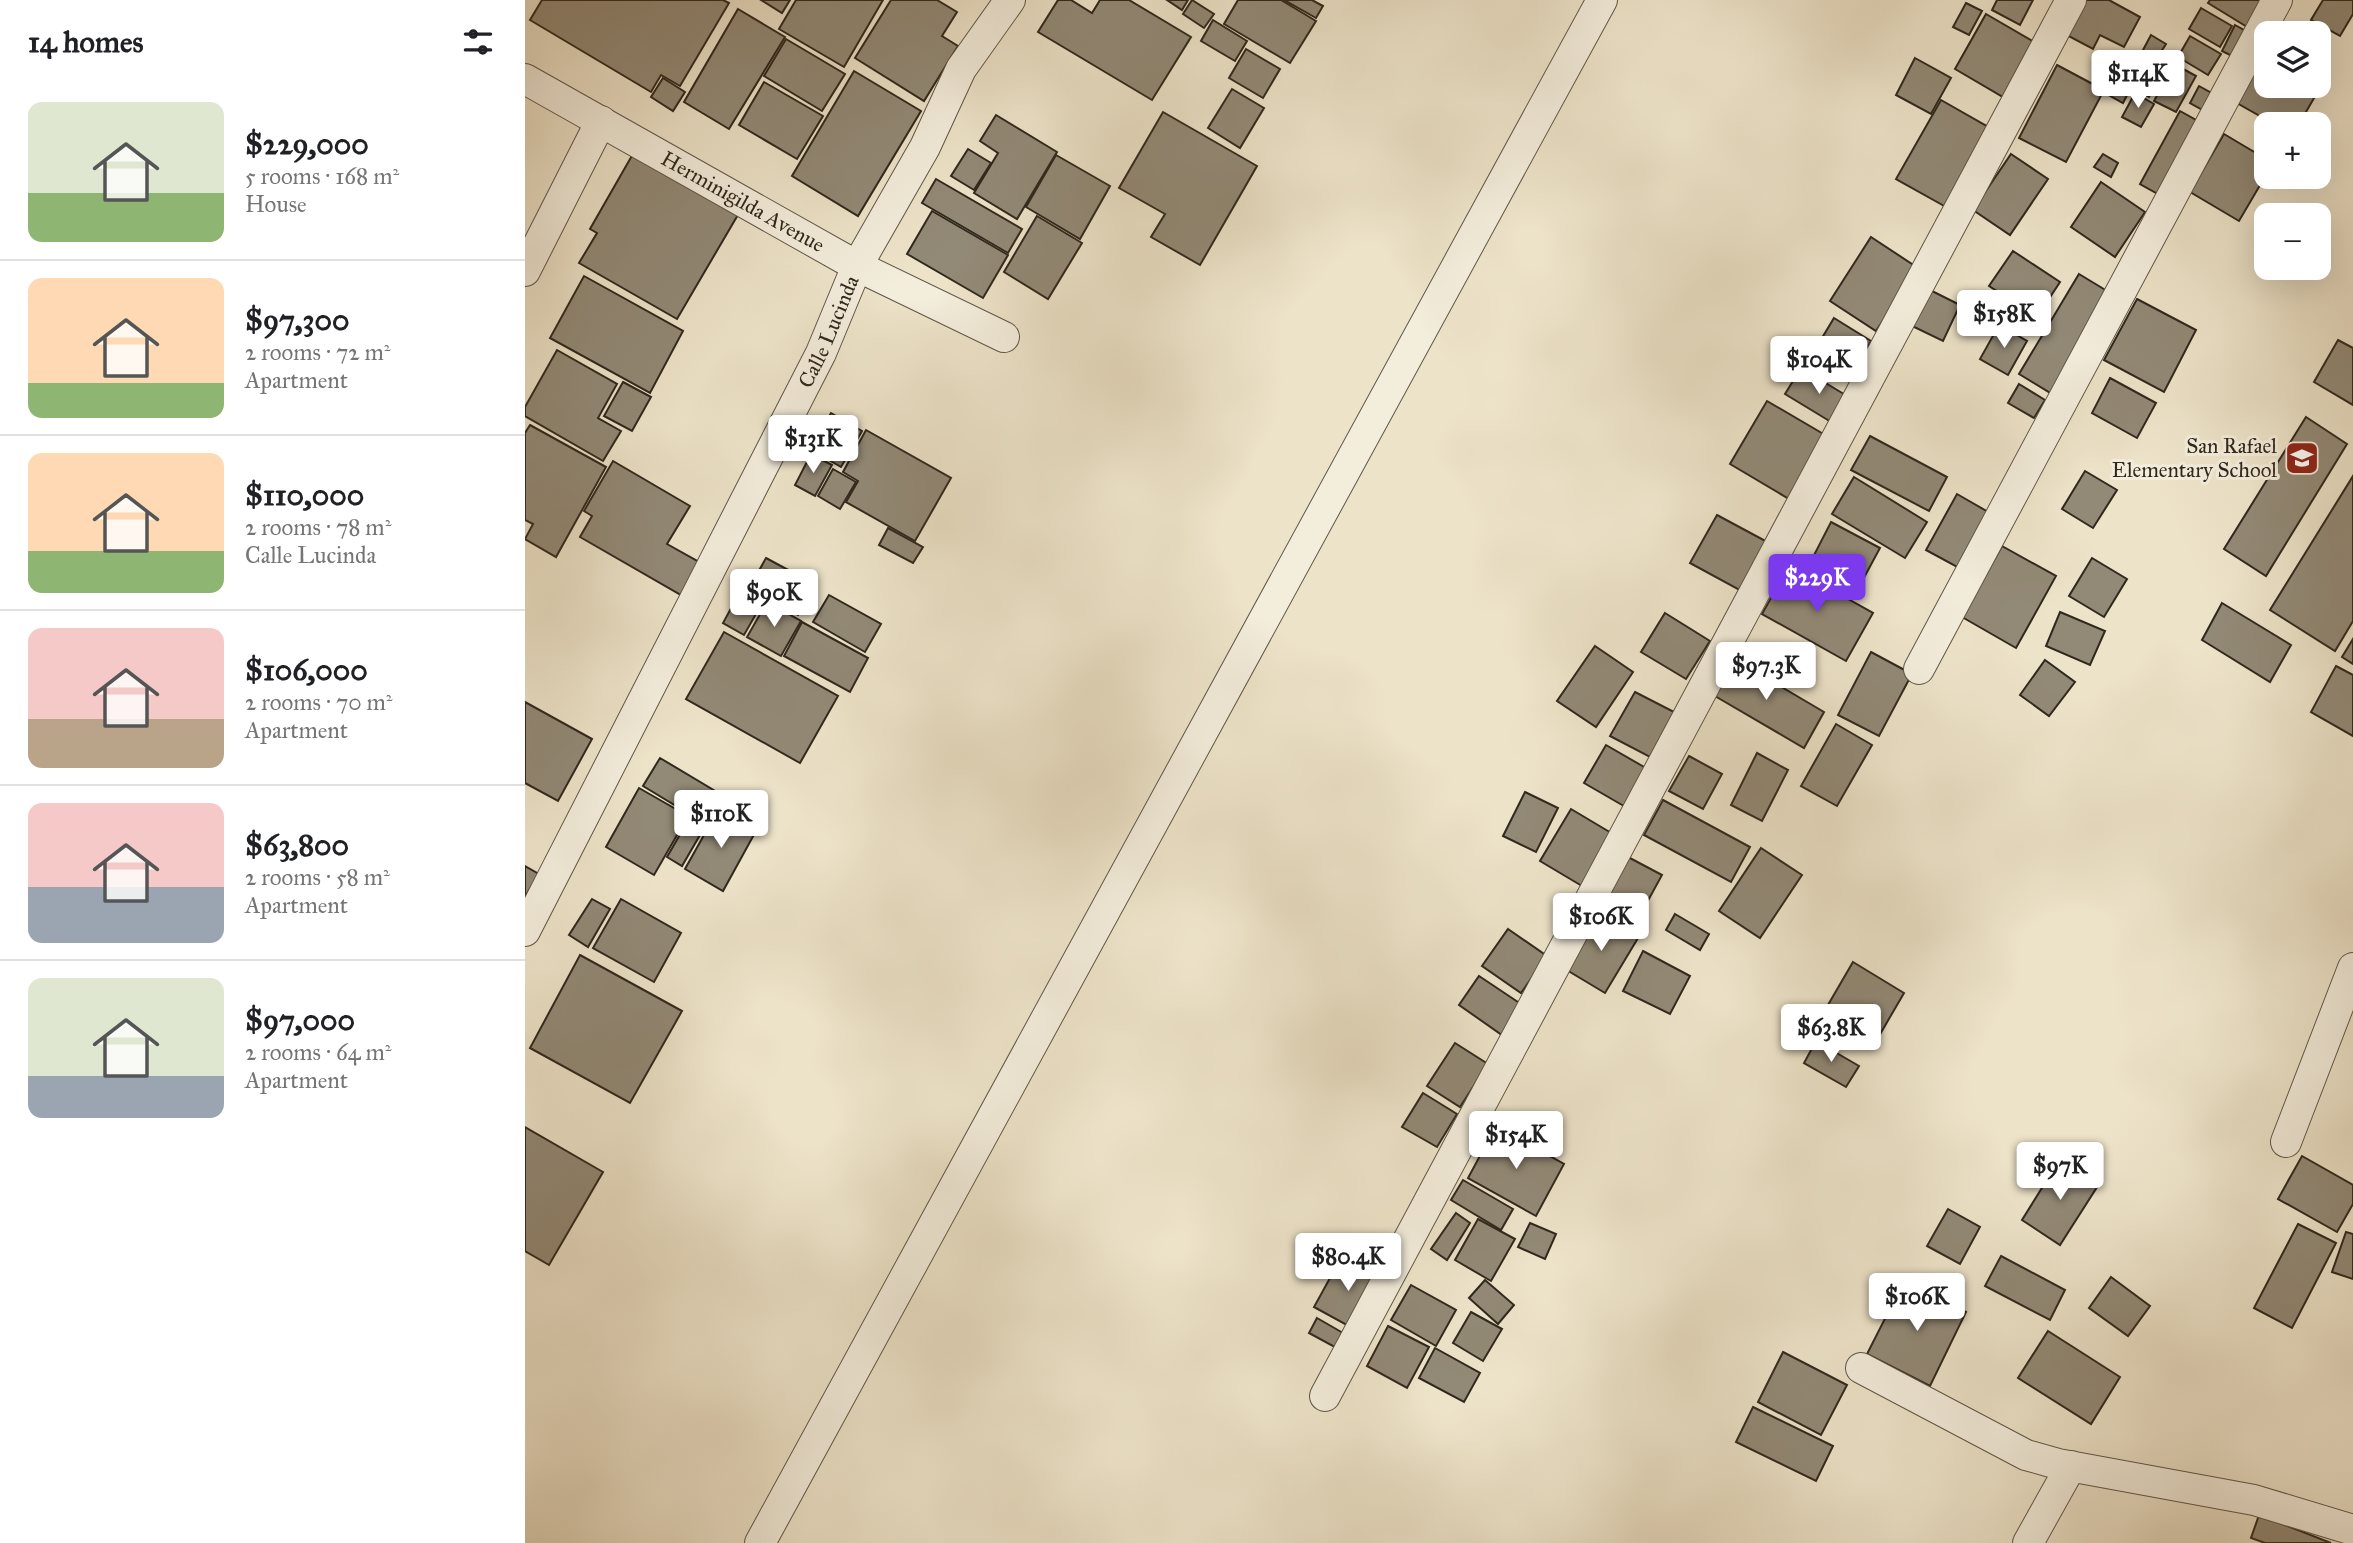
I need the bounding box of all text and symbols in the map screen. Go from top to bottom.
map controls [2254,21,2331,280]
button: layers [2254,21,2331,98]
icon: filters [459,23,497,61]
text: 14 homes [28,24,143,60]
pin: $114K [2089,50,2187,110]
text: $114K [2107,59,2169,87]
button: + [2254,112,2331,189]
text: $229,000 [245,126,369,162]
icon: home [84,130,168,214]
street label: Herminigilda Avenue [657,145,829,258]
text: 5 rooms · 168 m² [245,162,399,190]
text: House [245,190,307,218]
button: − [2254,203,2331,280]
street label: Calle Lucinda [792,272,865,392]
pin: $158K [1955,290,2053,350]
text: $158K [1973,299,2035,327]
text: $97,300 [245,302,349,338]
icon: home [84,306,168,390]
pin: $104K [1770,336,1868,396]
text: 2 rooms · 72 m² [245,338,390,366]
text: $104K [1786,345,1852,373]
text: Apartment [245,366,348,394]
pin: $131K [764,416,862,475]
text: $131K [784,424,842,452]
place label: San Rafael Elementary School [2112,433,2277,483]
school or university icon: San Rafael Elementary School [2283,439,2321,477]
text: $110,000 [245,477,364,513]
icon: home [84,481,168,565]
text: 2 rooms · 78 m² [245,513,391,541]
text: Calle Lucinda [245,541,376,569]
pin: $229K [1768,554,1866,614]
text: $229K [1784,563,1850,591]
pin: $90K [733,570,815,629]
text: $90K [746,578,802,606]
pin: $97.3K [1709,642,1823,702]
text: $97.3K [1732,651,1800,679]
text: $106,000 [245,652,368,688]
icon: home [84,656,168,740]
text: 2 rooms · 70 m² [245,688,393,716]
text: Apartment [245,716,348,744]
pin: $110K [672,790,770,850]
text: $110K [690,799,752,827]
text: $63,800 [245,827,349,863]
icon: home [84,831,168,915]
text: 2 rooms · 58 m² [245,863,390,891]
text: Apartment [245,891,348,919]
pin: $106K [1552,894,1650,953]
text: $106K [1569,902,1633,930]
text: $97,000 [245,1002,355,1038]
pin: $63.8K [1774,1004,1888,1064]
icon: home [84,1006,168,1090]
text: $63.8K [1797,1013,1865,1041]
text: 2 rooms · 64 m² [245,1038,391,1066]
text: Apartment [245,1066,348,1094]
pin: $154K [1467,1112,1565,1171]
text: $154K [1485,1120,1547,1148]
pin: $97K [2019,1142,2101,1202]
text: $97K [2033,1151,2087,1179]
pin: $80.4K [1291,1234,1405,1293]
text: $80.4K [1311,1242,1385,1270]
pin: $106K [1868,1274,1966,1333]
text: $106K [1885,1282,1949,1310]

